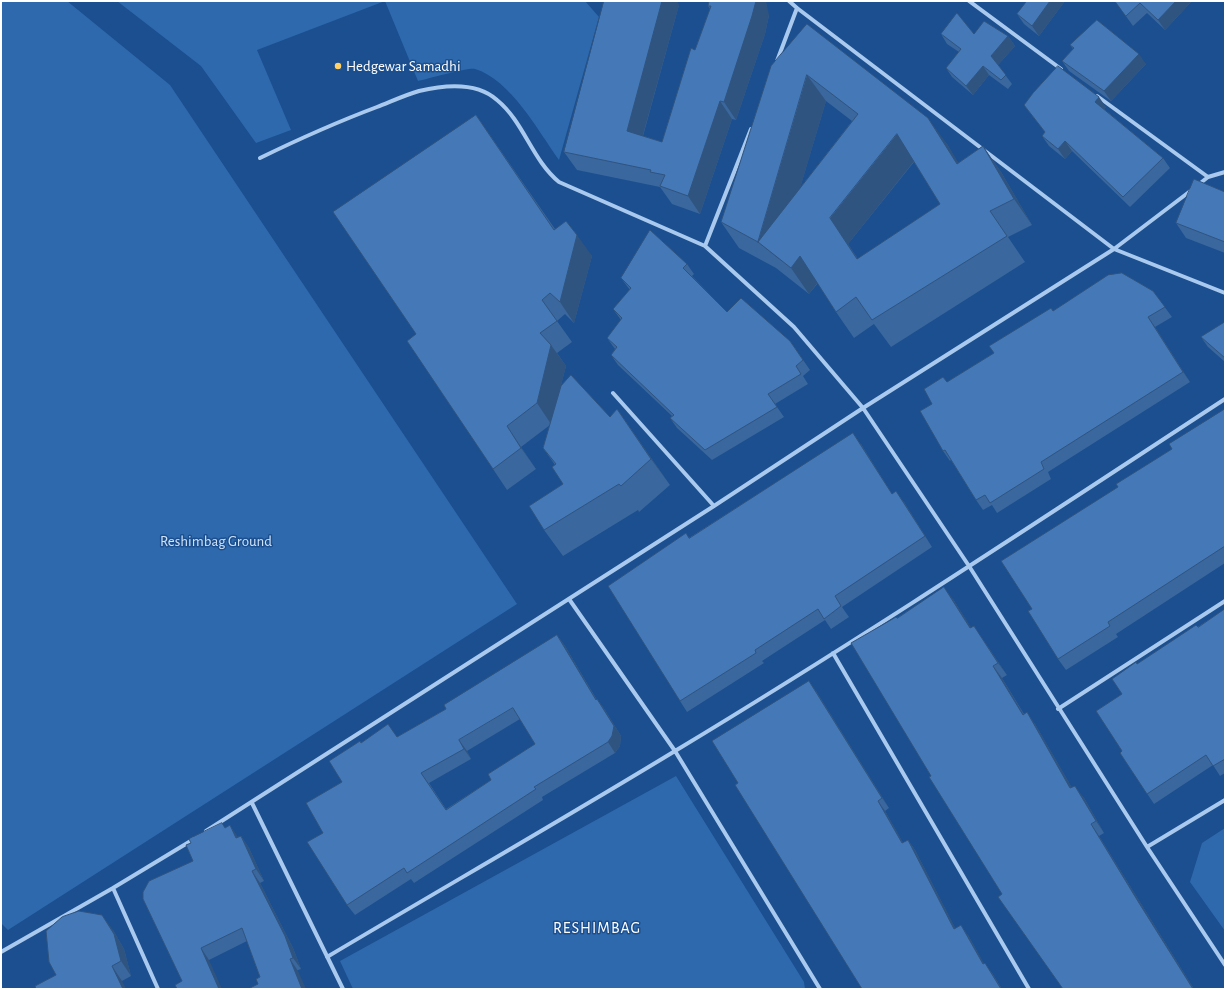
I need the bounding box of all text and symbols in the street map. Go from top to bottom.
place label: Hedgewar Samadhi [346,57,461,75]
marker: Hedgewar Samadhi [333,61,343,71]
park label: Reshimbag Ground [160,532,272,550]
district label: RESHIMBAG [553,918,641,938]

